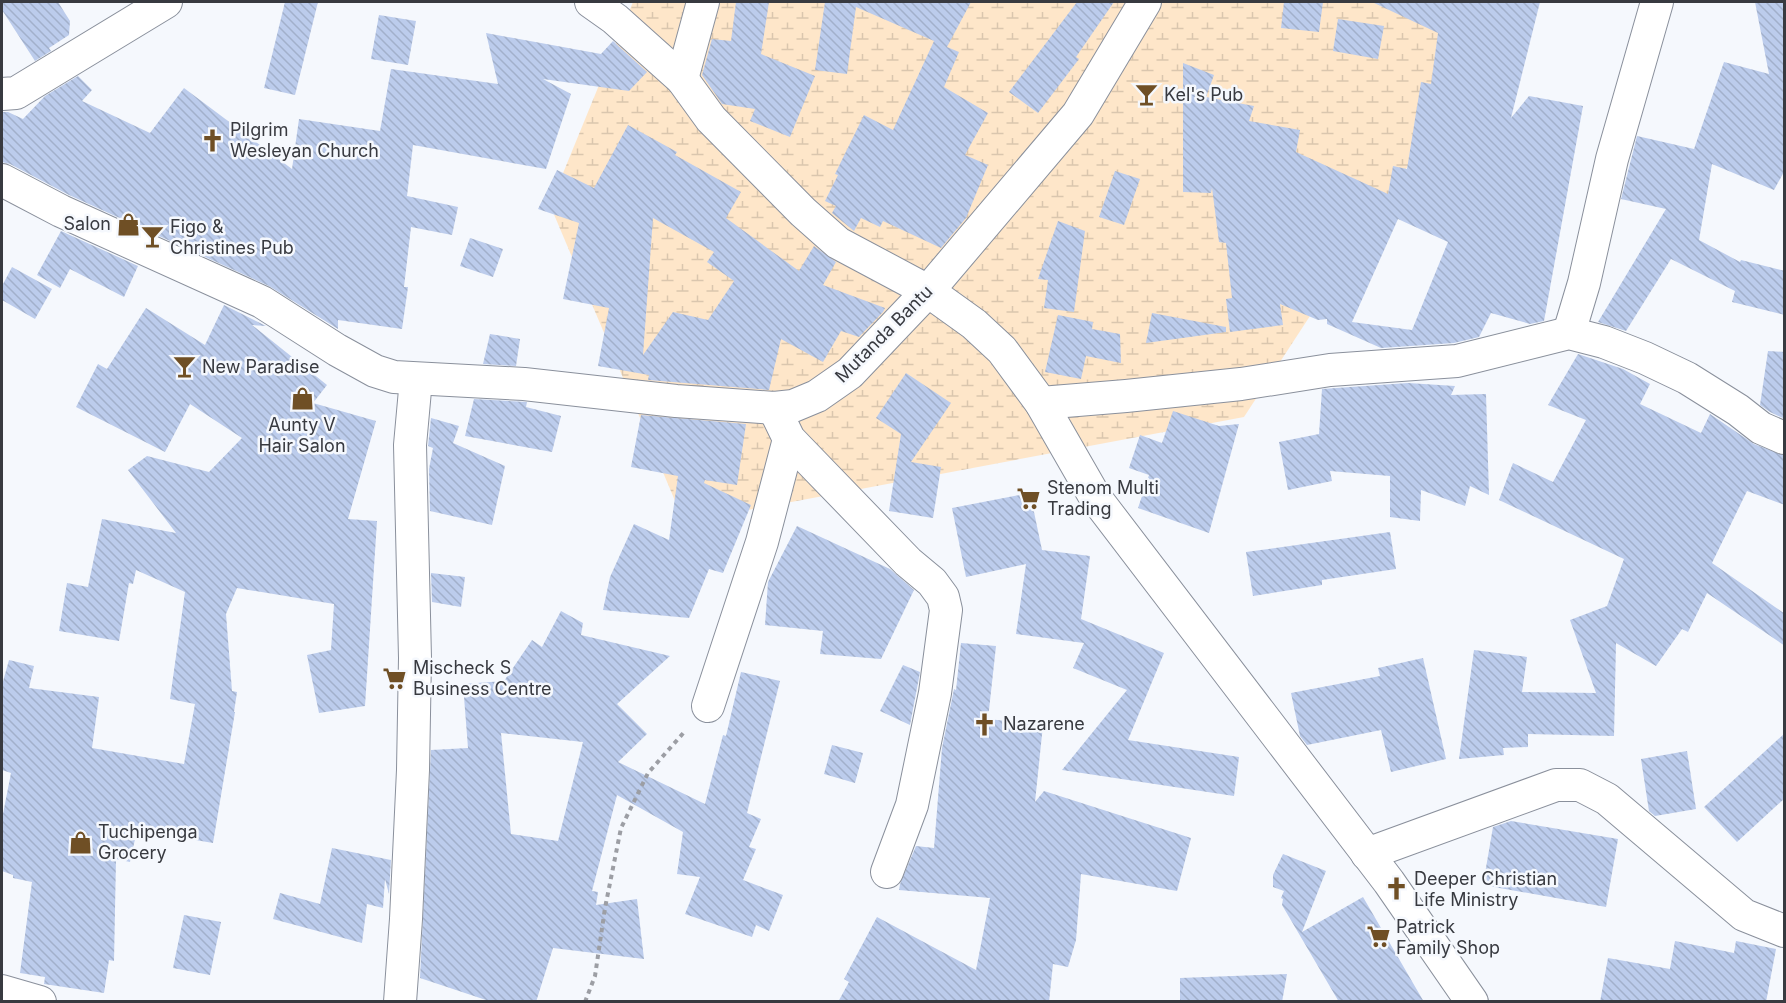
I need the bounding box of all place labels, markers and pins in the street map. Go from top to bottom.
bar icon: Kel's Pub [1133,82,1159,108]
place label: Kel's Pub [1164,84,1243,105]
place label: Pilgrim Wesleyan Church [230,119,379,161]
church icon: Pilgrim Wesleyan Church [199,127,225,153]
shop icon: Salon [116,211,142,237]
place label: Salon [64,213,111,234]
place label: Figo & Christines Pub [170,216,294,258]
bar icon: Figo & Christines Pub [139,224,165,250]
bar icon: New Paradise [171,354,197,380]
place label: New Paradise [202,356,319,377]
shop icon: Aunty V Hair Salon [289,386,315,412]
place label: Aunty V Hair Salon [258,414,346,456]
place label: Stenom Multi Trading [1047,477,1159,519]
supermarket icon: Stenom Multi Trading [1016,485,1042,511]
place label: Mischeck S Business Centre [413,657,552,699]
supermarket icon: Mischeck S Business Centre [382,665,408,691]
church icon: Nazarene [972,711,998,737]
place label: Nazarene [1003,713,1085,734]
place label: Tuchipenga Grocery [98,821,198,863]
shop icon: Tuchipenga Grocery [67,829,93,855]
place label: Deeper Christian Life Ministry [1414,868,1557,910]
church icon: Deeper Christian Life Ministry [1383,876,1409,902]
place label: Patrick Family Shop [1396,916,1500,958]
supermarket icon: Patrick Family Shop [1365,924,1391,950]

